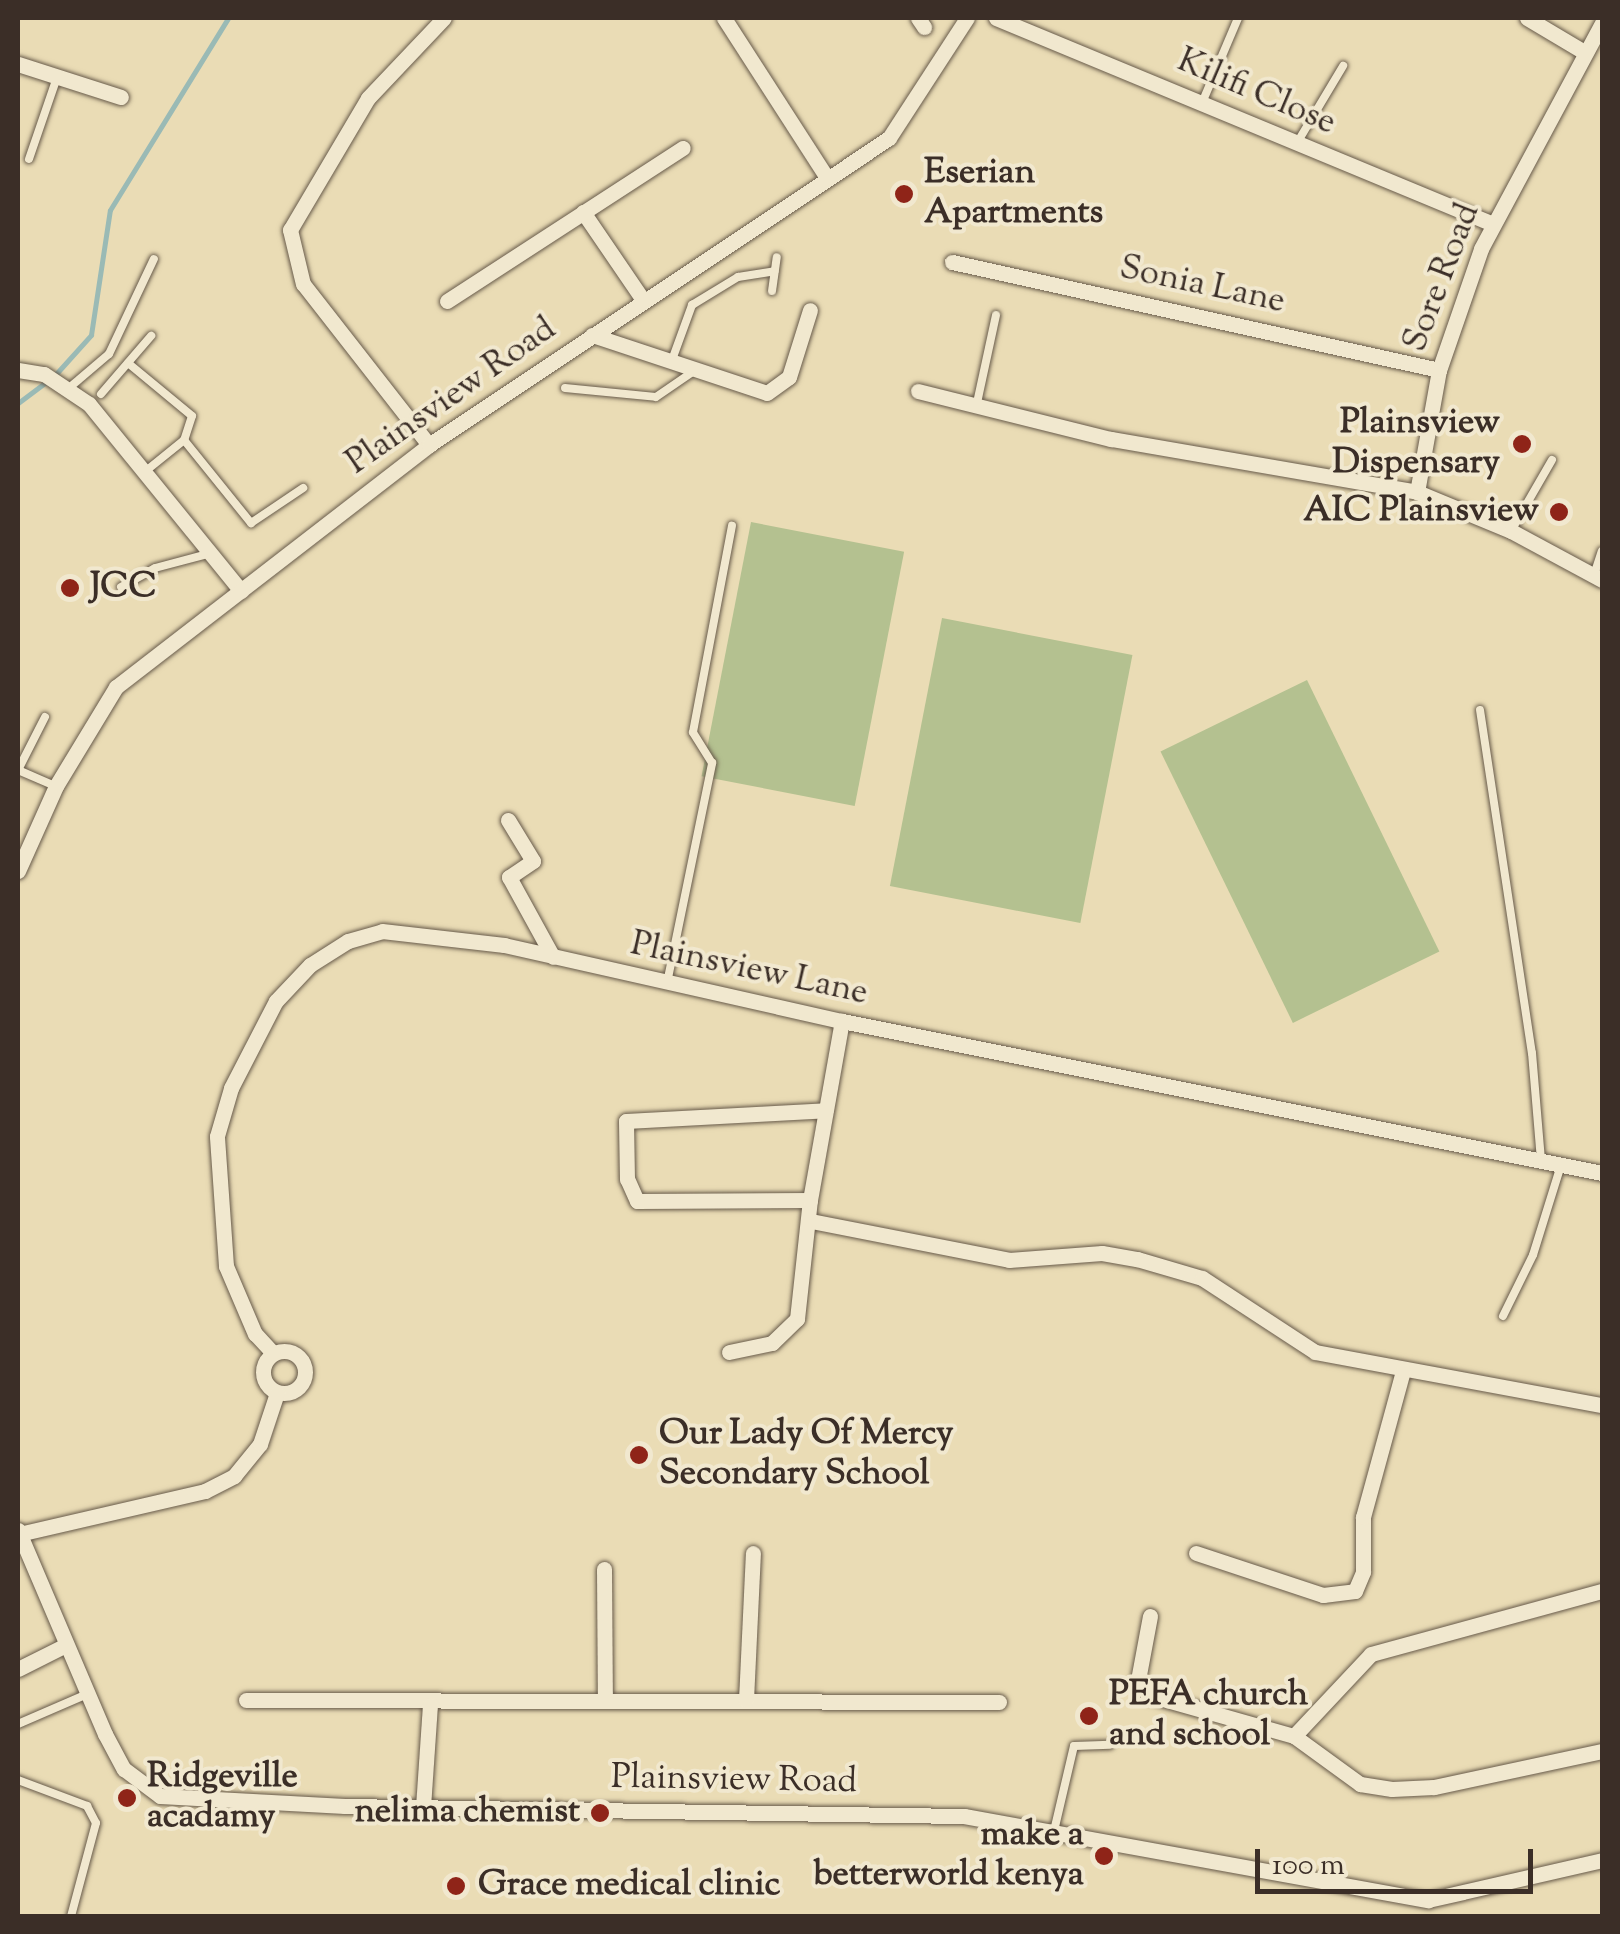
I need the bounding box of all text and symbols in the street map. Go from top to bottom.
street label: Kilifi Close [1170,41,1342,145]
place label: Eserian Apartments [924,153,1103,235]
marker: Eserian Apartments [893,183,915,205]
street label: Sore Road [1396,198,1490,358]
street label: Sonia Lane [1115,248,1289,324]
street label: Plainsview Road [339,309,565,485]
place label: Plainsview Dispensary [1332,403,1500,485]
marker: Plainsview Dispensary [1509,431,1535,457]
place label: AIC Plainsview [1303,491,1539,533]
marker: AIC Plainsview [1548,501,1570,523]
place label: JCC [90,567,157,609]
marker: JCC [59,577,81,599]
street label: Plainsview Lane [627,924,871,1016]
place label: Our Lady Of Mercy Secondary School [659,1414,953,1496]
marker: Our Lady Of Mercy Secondary School [628,1444,650,1466]
place label: PEFA church and school [1109,1675,1308,1757]
marker: PEFA church and school [1078,1705,1100,1727]
place label: Ridgeville acadamy [147,1757,298,1839]
street label: Plainsview Road [611,1758,857,1804]
marker: Ridgeville acadamy [116,1787,138,1809]
place label: nelima chemist [355,1792,580,1834]
marker: nelima chemist [589,1802,611,1824]
place label: make a betterworld kenya [813,1815,1084,1897]
scale bar [1260,1829,1538,1891]
marker: make a betterworld kenya [1093,1845,1115,1867]
text: 100 m [1272,1845,1345,1888]
place label: Grace medical clinic [478,1865,780,1907]
marker: Grace medical clinic [443,1873,469,1899]

